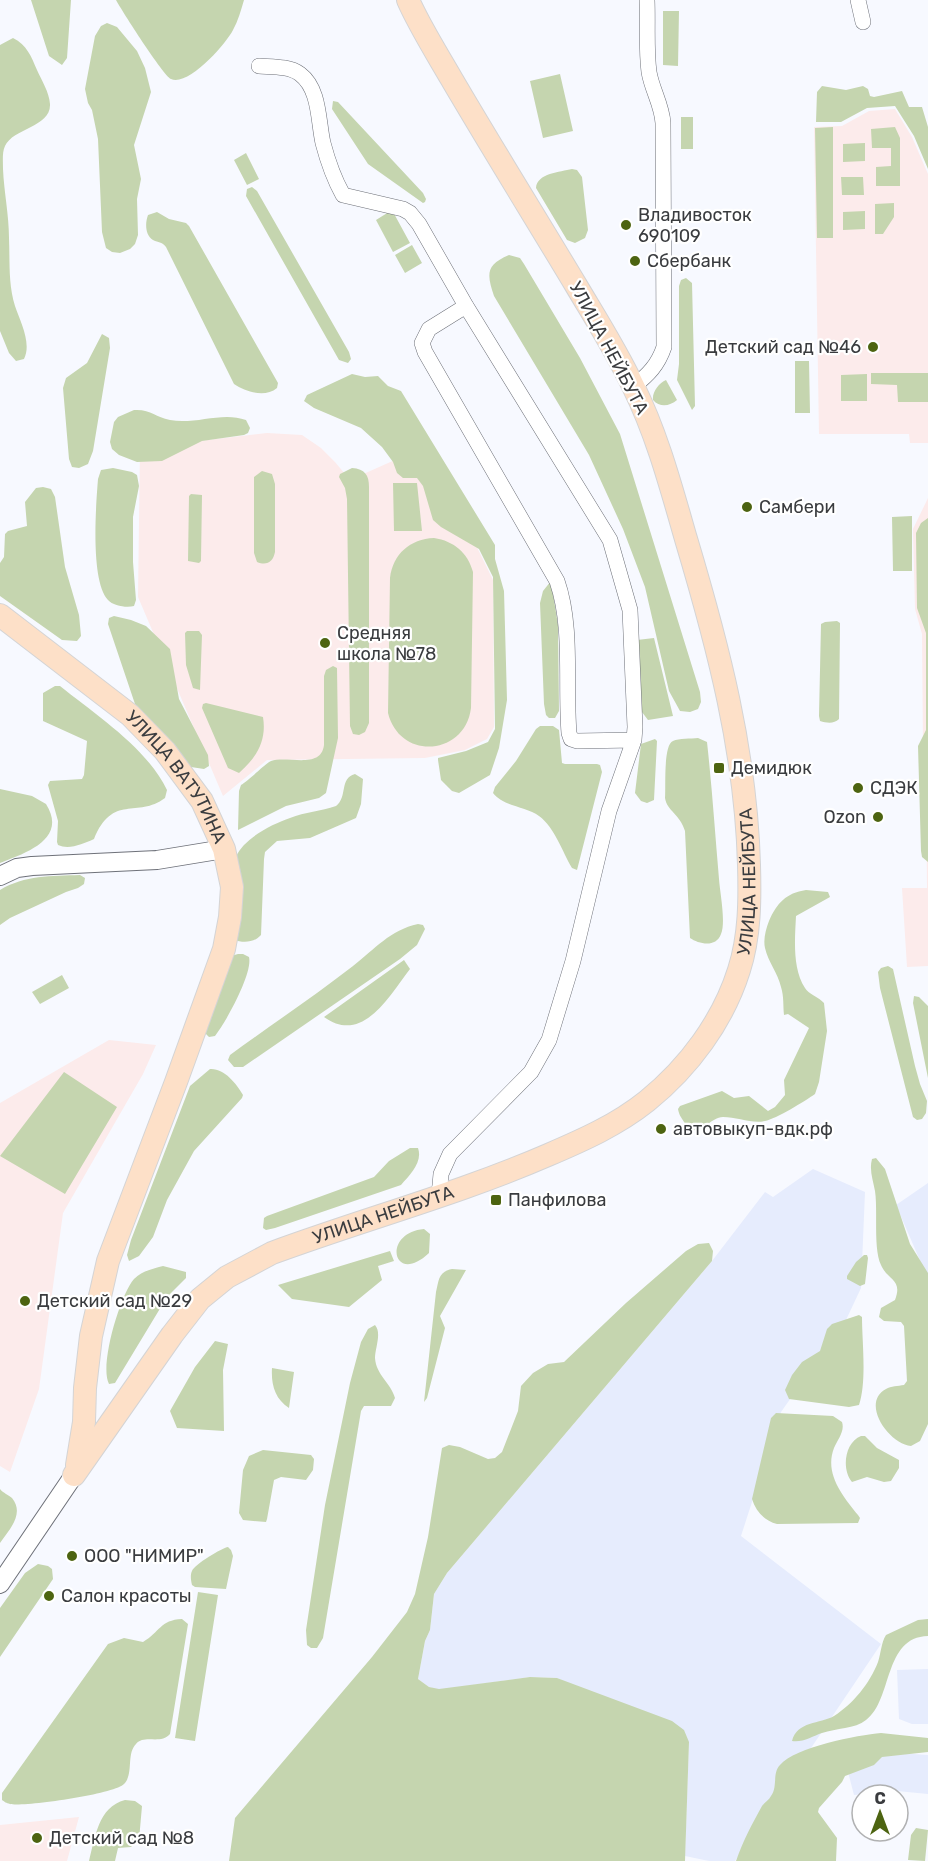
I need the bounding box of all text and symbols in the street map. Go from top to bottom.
place label: Владивосток 690109 [638,204,752,247]
marker: Владивосток 690109 [619,218,633,232]
place label: Сбербанк [647,250,732,272]
marker: Сбербанк [628,254,642,268]
street label: УЛИЦА НЕЙБУТА [565,278,653,418]
place label: Детский сад №46 [705,336,861,358]
marker: Детский сад №46 [866,340,880,354]
place label: Самбери [759,496,835,518]
marker: Самбери [740,500,754,514]
place label: Средняя школа №78 [337,622,437,665]
marker: Средняя школа №78 [318,636,332,650]
street label: УЛИЦА ВАТУТИНА [121,706,231,847]
place label: Демидюк [731,757,812,779]
marker: Демидюк [712,761,726,775]
place label: СДЭК [870,777,918,799]
marker: СДЭК [851,781,865,795]
place label: Ozon [824,806,866,828]
street label: УЛИЦА НЕЙБУТА [732,807,760,957]
marker: Ozon [871,810,885,824]
place label: автовыкуп-вдк.рф [673,1118,833,1140]
marker: автовыкуп-вдк.рф [654,1122,668,1136]
street label: УЛИЦА НЕЙБУТА [310,1181,457,1249]
place label: Панфилова [508,1189,606,1211]
marker: Панфилова [489,1193,503,1207]
place label: Детский сад №29 [37,1290,192,1312]
marker: Детский сад №29 [18,1294,32,1308]
place label: ООО "НИМИР" [84,1545,204,1567]
marker: ООО "НИМИР" [65,1549,79,1563]
place label: Салон красоты [61,1585,192,1607]
marker: Салон красоты [42,1589,56,1603]
north arrow [850,1783,910,1843]
text: С [874,1789,886,1808]
place label: Детский сад №8 [49,1827,194,1849]
marker: Детский сад №8 [30,1831,44,1845]

